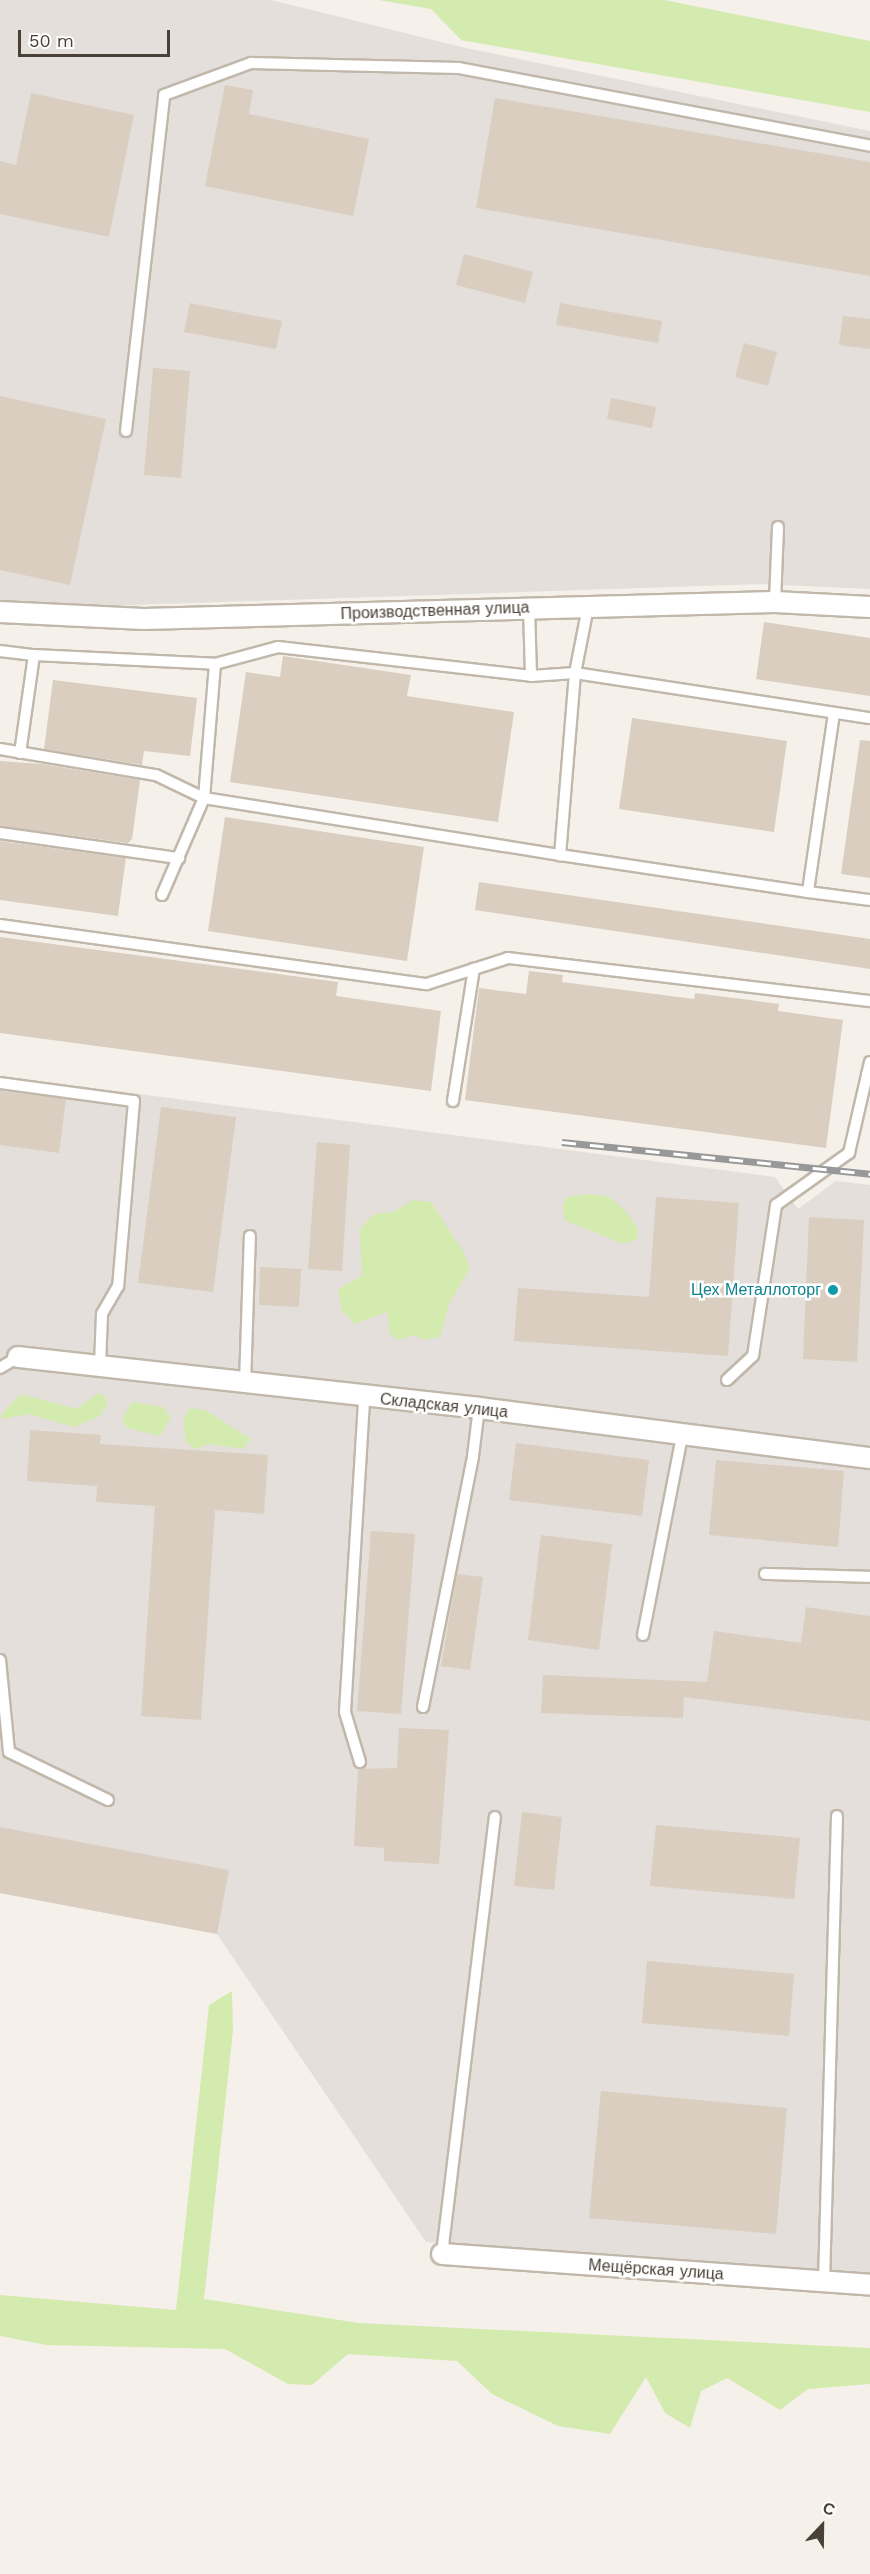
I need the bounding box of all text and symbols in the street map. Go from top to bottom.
scale bar [21,18,172,56]
text: 50 m [29,30,74,51]
street label: Производственная улица [340,598,530,624]
place label: Цех Металлоторг [691,1280,821,1300]
marker: Цех Металлоторг [826,1283,840,1297]
street label: Складская улица [379,1390,509,1422]
street label: Мещёрская улица [588,2256,724,2284]
north arrow [792,2496,852,2556]
text: С [820,2498,838,2520]

